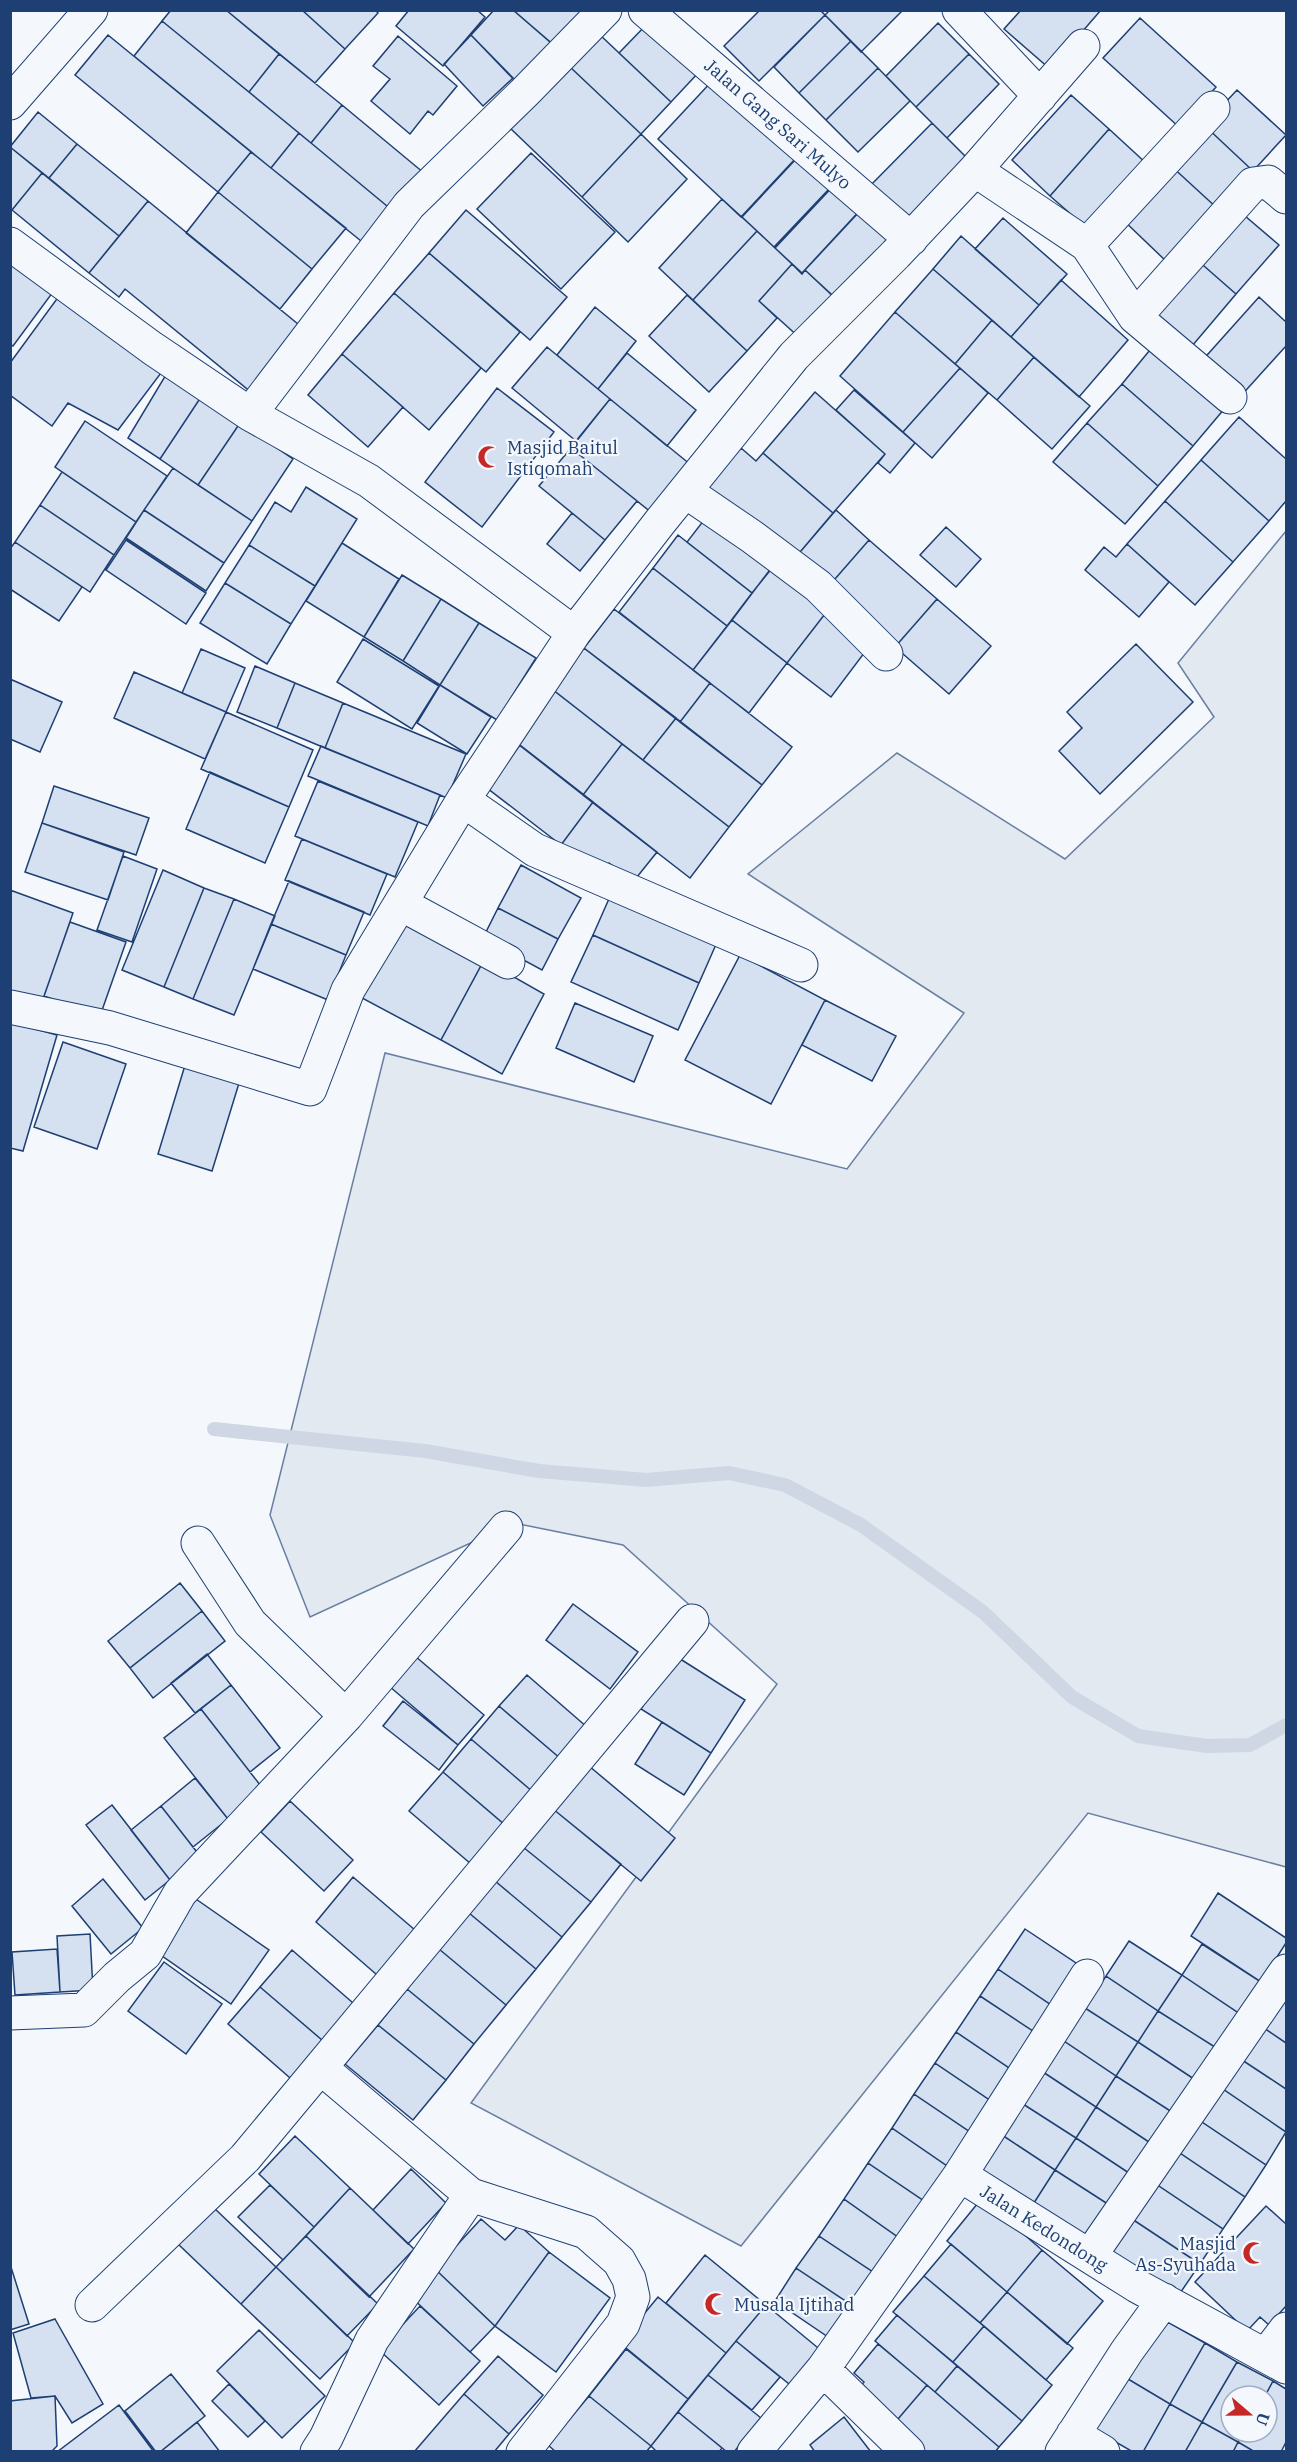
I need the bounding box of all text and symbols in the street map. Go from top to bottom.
street label: Jalan Gang Sari Mulyo [700,54,856,194]
place label: Masjid Baitul Istiqomah [507,436,618,480]
mosque icon: Masjid Baitul Istiqomah [476,444,502,470]
street label: Jalan Kedondong [976,2180,1112,2277]
place label: Masjid As-Syuhada [1135,2232,1236,2276]
mosque icon: Masjid As-Syuhada [1241,2240,1267,2266]
mosque icon: Musala Ijtihad [703,2291,729,2317]
place label: Musala Ijtihad [734,2293,855,2316]
north arrow [1219,2384,1279,2444]
text: U [1252,2410,1275,2428]

